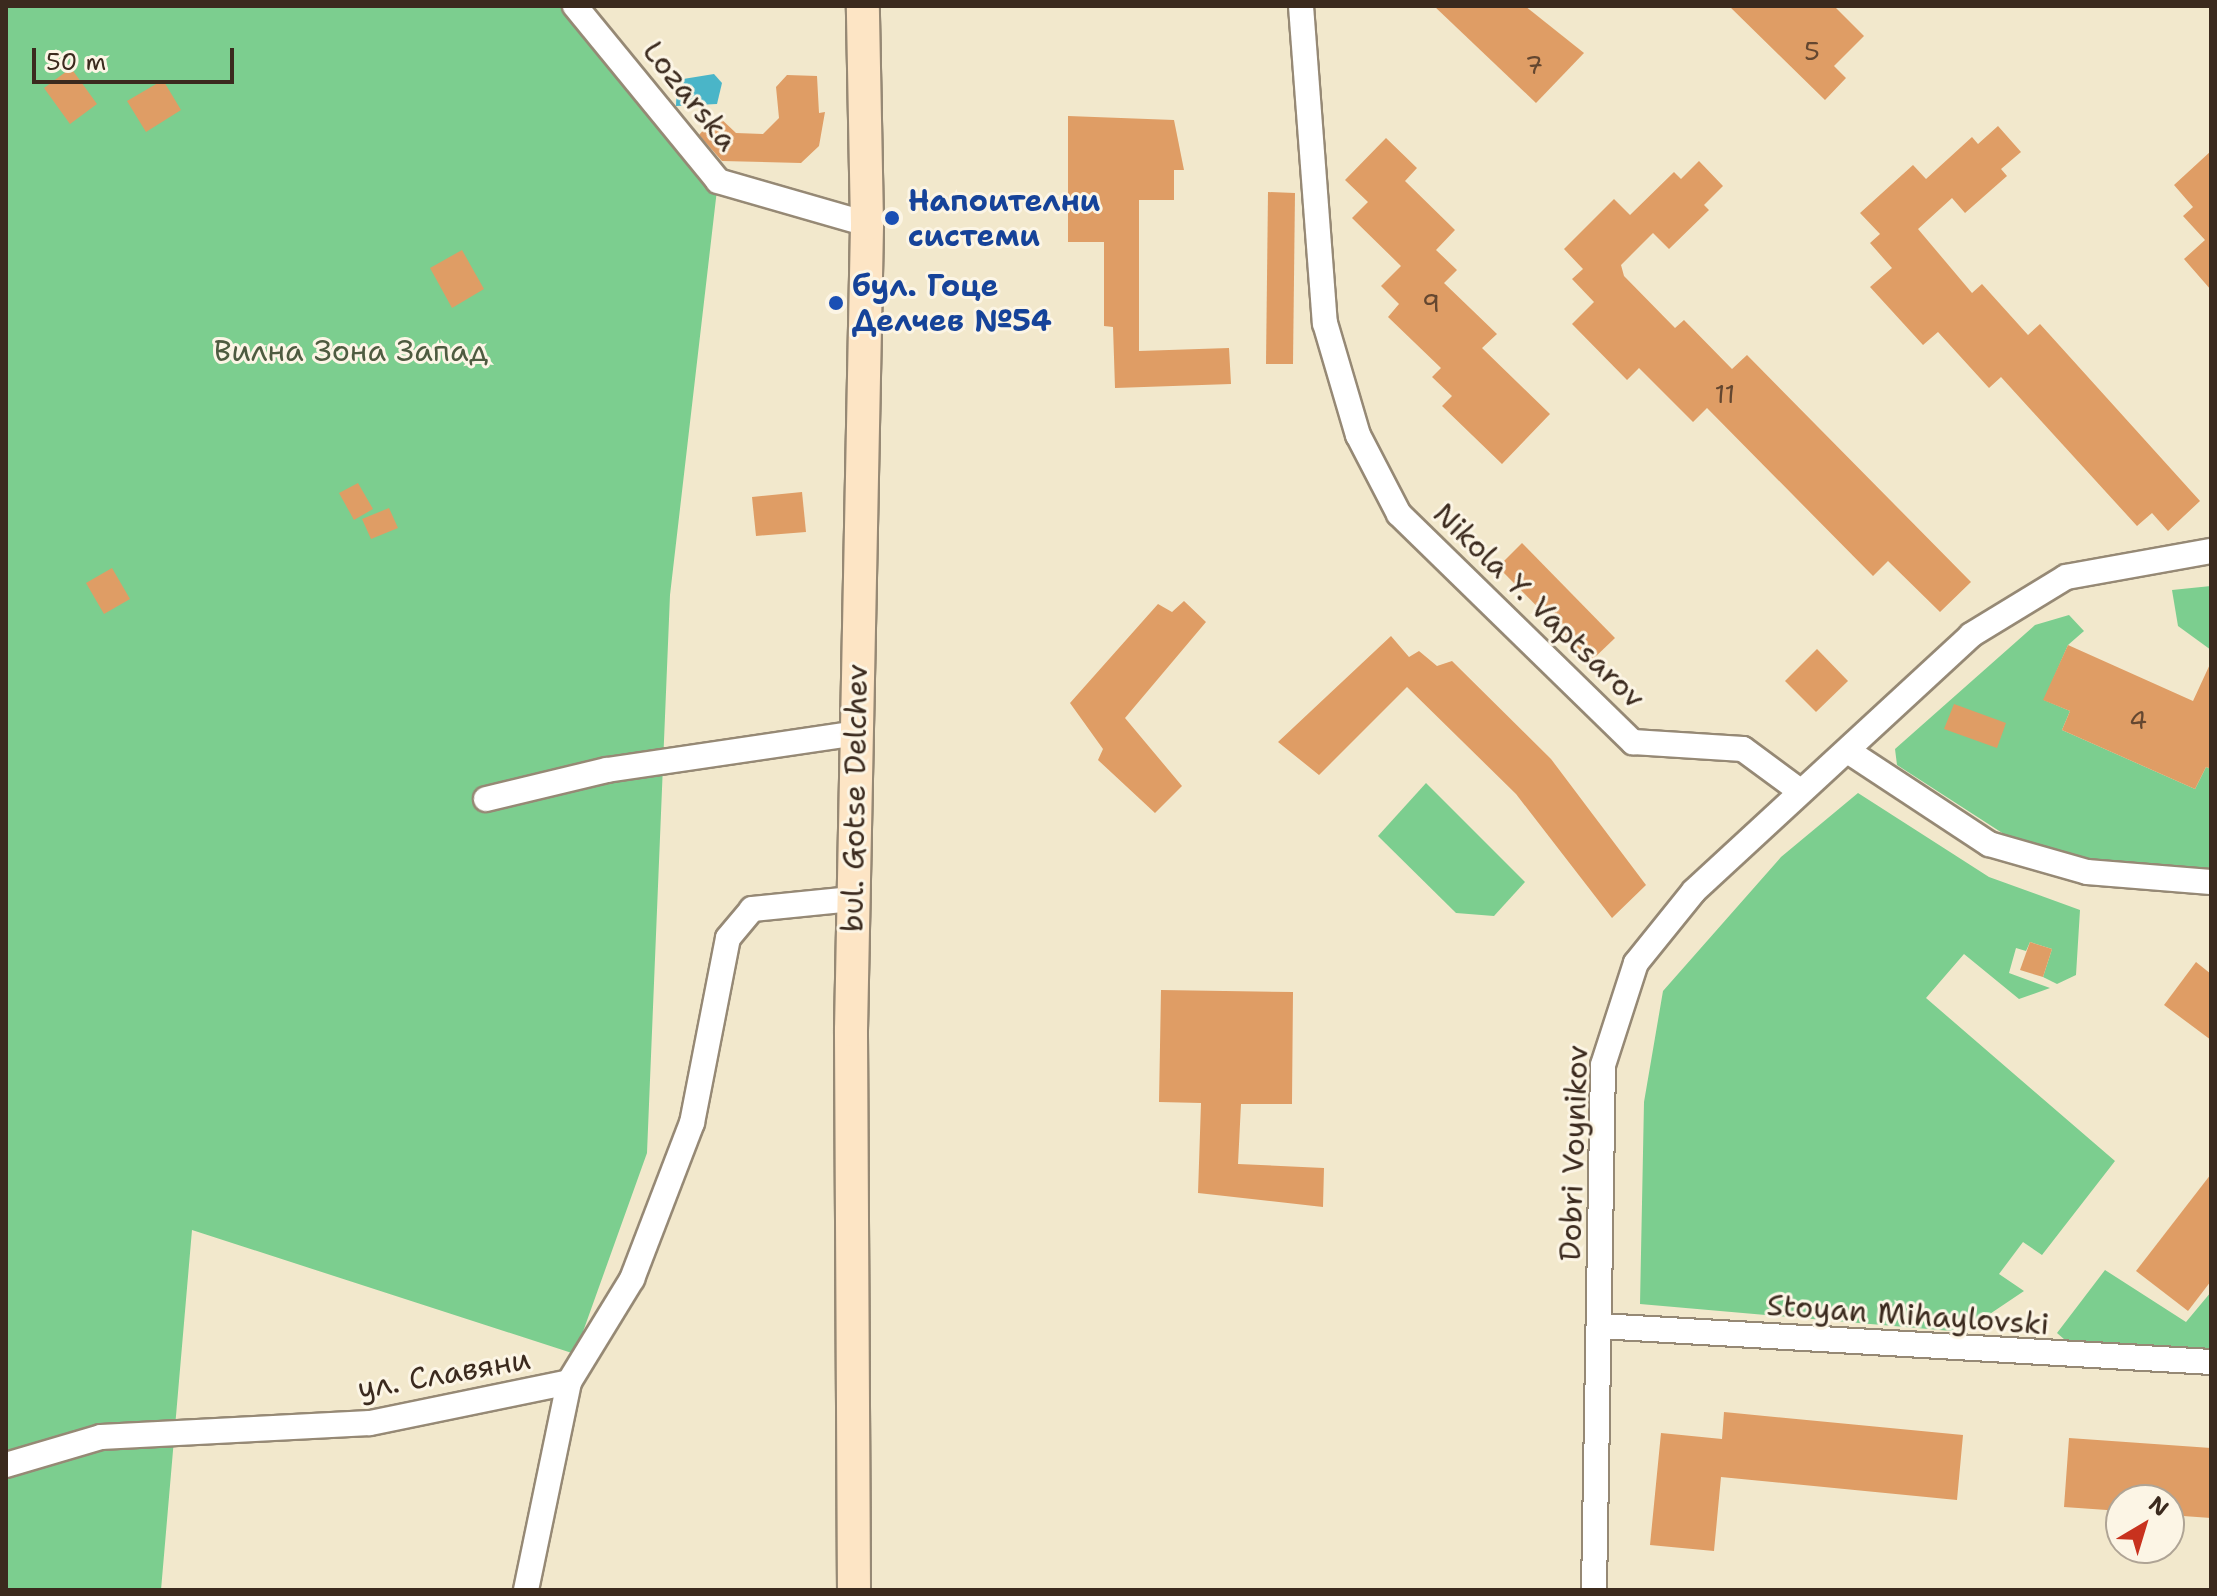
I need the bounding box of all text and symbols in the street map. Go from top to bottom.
scale bar [36,32,238,82]
street label: Lozarska [635,34,745,158]
house number: 5 [1804,35,1820,67]
text: 50 m [46,46,106,78]
house number: 7 [1525,49,1543,81]
place label: Напоителни системи [908,183,1100,254]
marker: Напоителни системи [883,209,901,227]
place label: бул. Гоце Делчев №54 [852,268,1052,338]
house number: 9 [1422,287,1440,319]
marker: бул. Гоце Делчев №54 [827,294,845,312]
park label: Вилна Зона Запад [214,333,488,369]
house number: 11 [1715,378,1735,410]
street label: Nikola Y. Vaptsarov [1426,496,1652,716]
street label: bul. Gotse Delchev [835,664,875,932]
house number: 4 [2129,704,2147,736]
street label: Dobri Voynikov [1552,1044,1596,1262]
street label: Stoyan Mihaylovski [1766,1287,2050,1343]
street label: ул. Славяни [355,1341,533,1407]
north arrow [2105,1484,2185,1564]
text: N [2143,1489,2175,1523]

